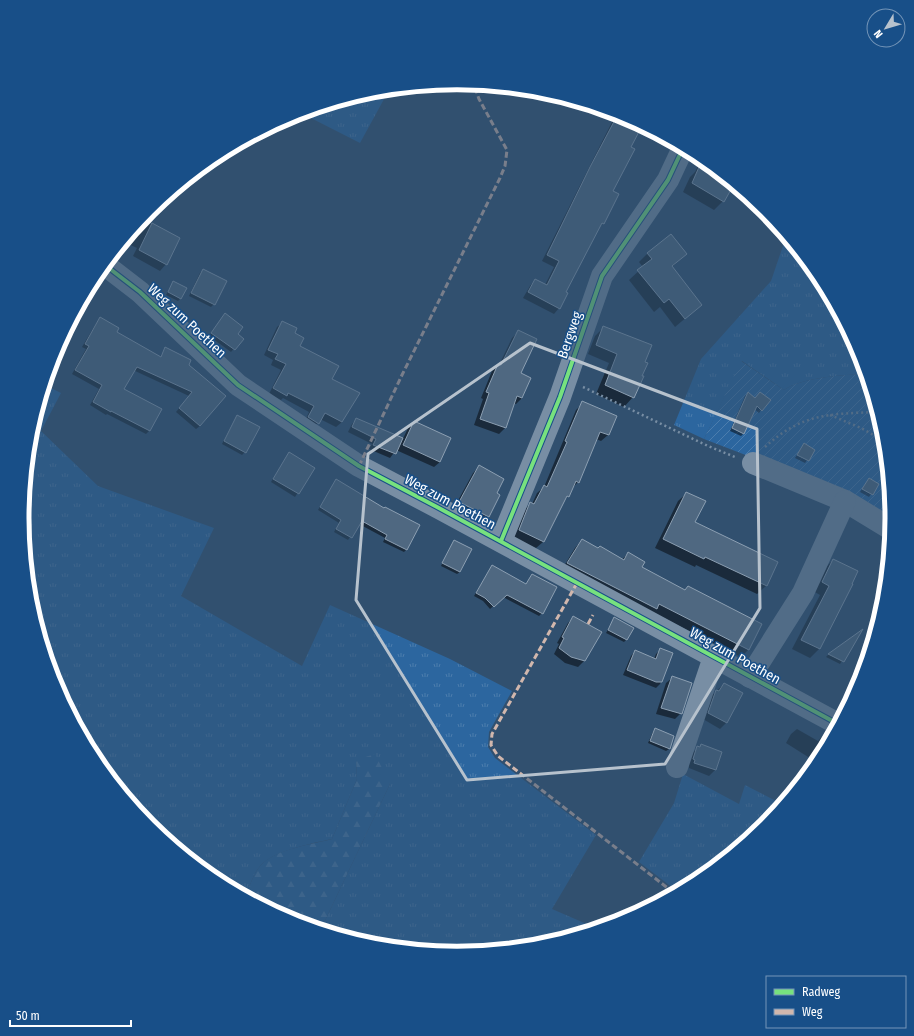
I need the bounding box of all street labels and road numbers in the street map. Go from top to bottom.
street label: Weg zum Poethen [144,280,230,362]
street label: Bergweg [554,309,586,361]
street label: Weg zum Poethen [401,471,499,533]
street label: Weg zum Poethen [687,624,783,688]

